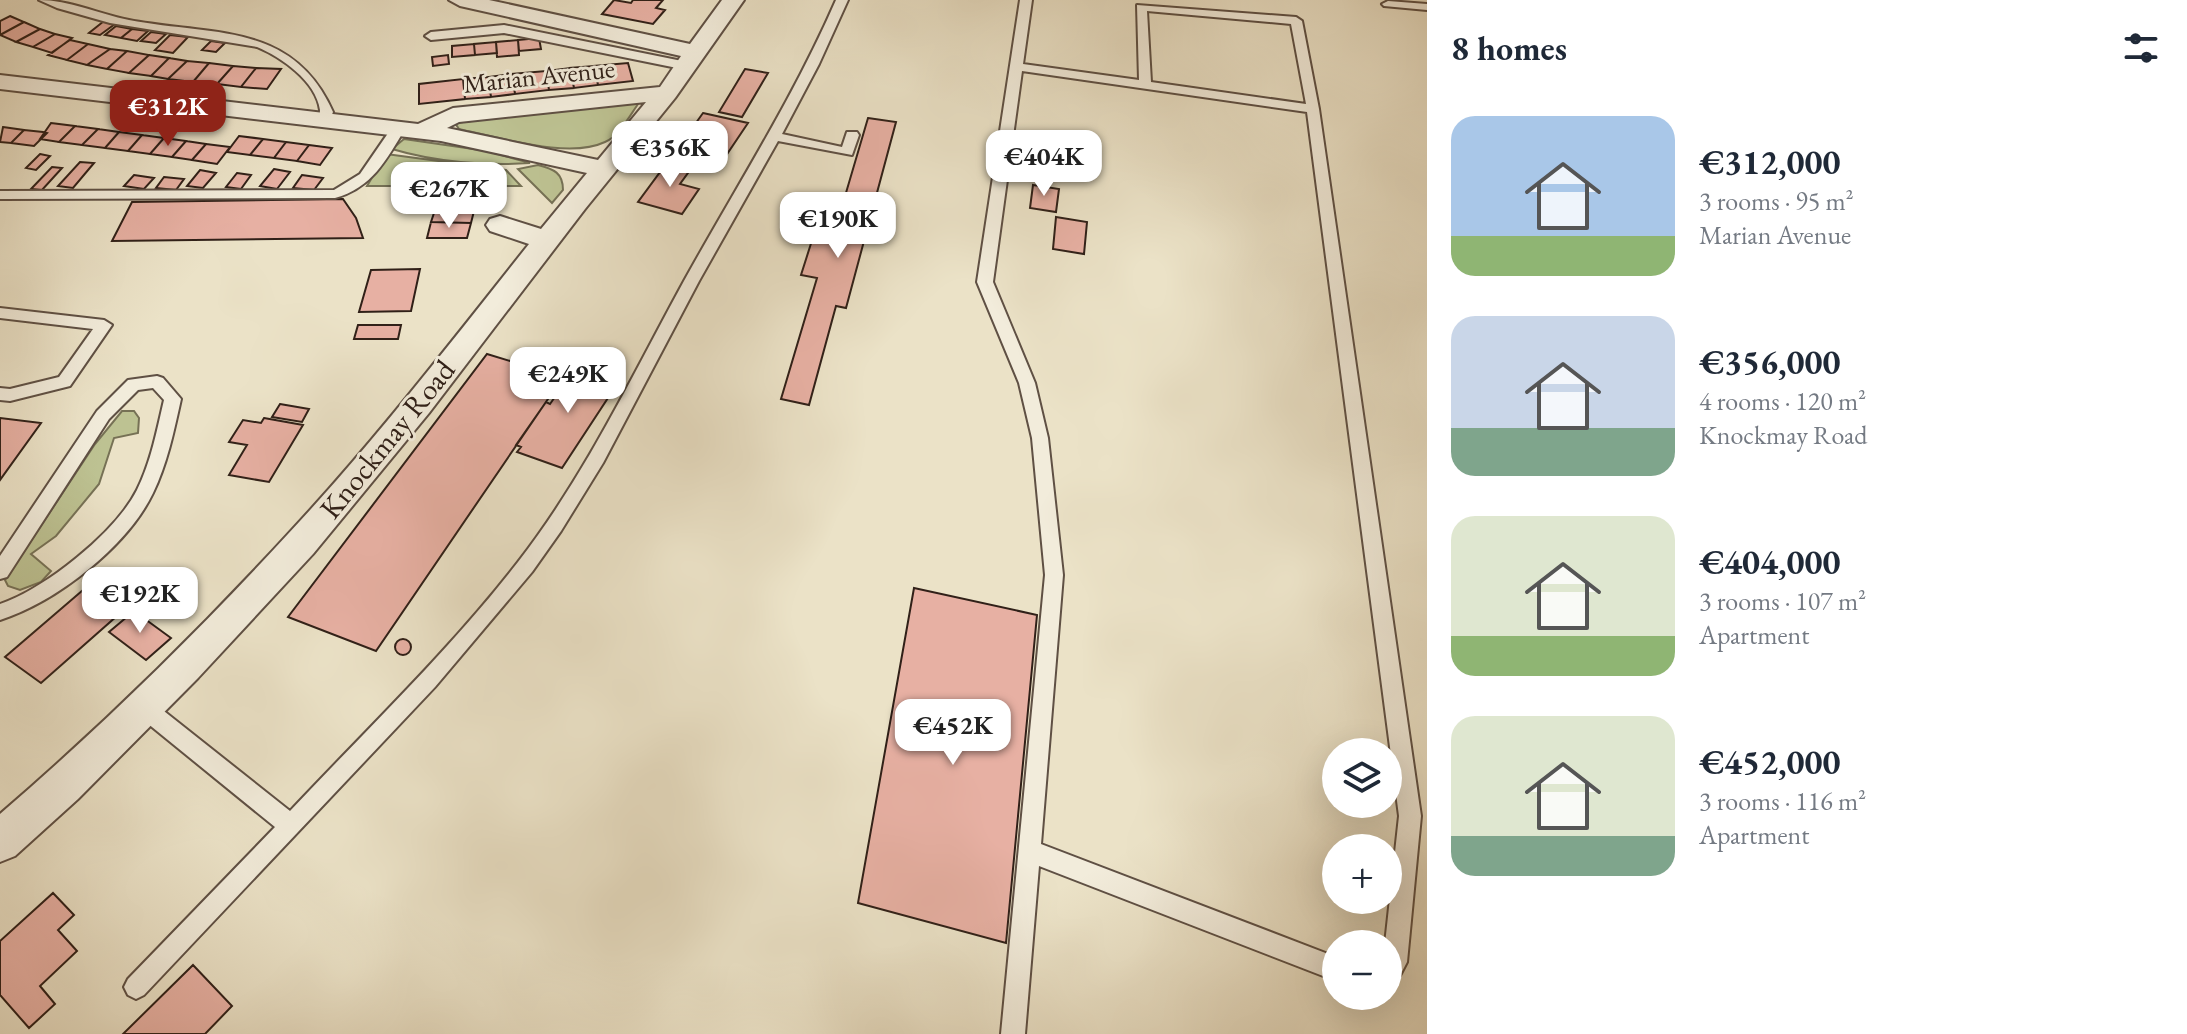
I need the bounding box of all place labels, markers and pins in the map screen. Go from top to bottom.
pin: €312K [112,80,224,148]
pin: €356K [614,121,726,189]
pin: €404K [988,130,1100,198]
pin: €267K [393,162,505,230]
pin: €190K [782,192,894,260]
pin: €249K [512,347,624,415]
pin: €192K [84,567,196,635]
pin: €452K [897,699,1009,767]

